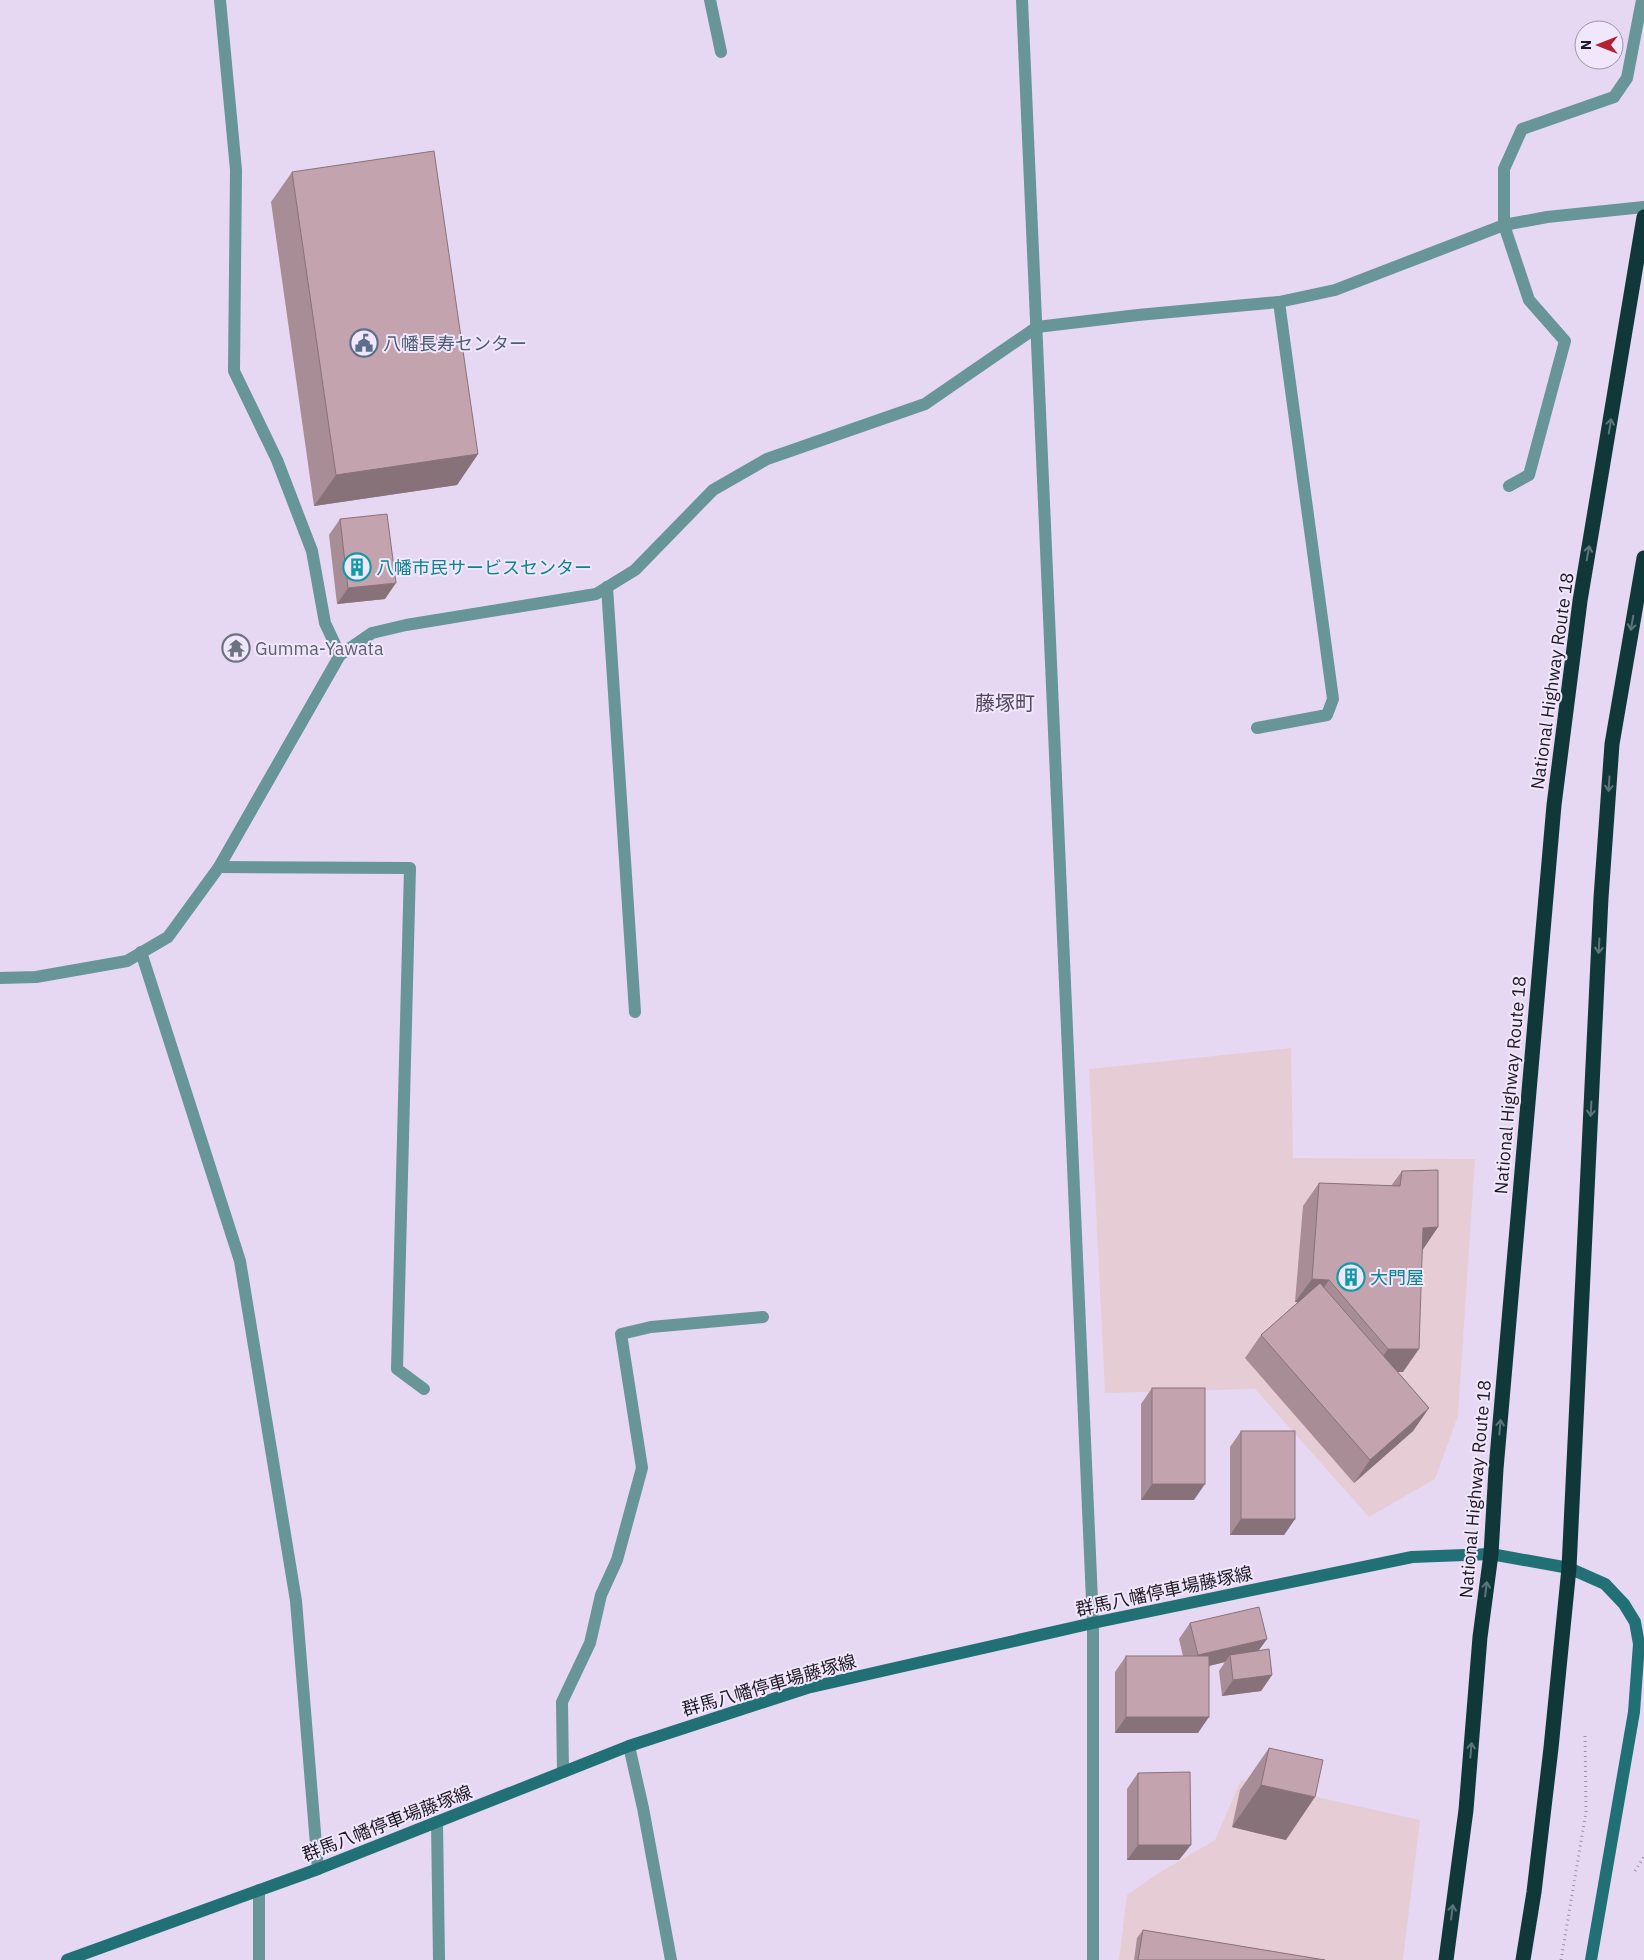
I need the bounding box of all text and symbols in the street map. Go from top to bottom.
north arrow [1574,20,1624,70]
text: N [1577,40,1595,50]
public building icon: 八幡長寿センター [349,328,379,358]
place label: 八幡長寿センター [383,332,527,355]
one-way arrow [1605,419,1615,435]
one-way arrow [1584,545,1594,561]
building icon: 八幡市民サービスセンター [342,552,372,582]
place label: 八幡市民サービスセンター [376,556,592,579]
street label: National Highway Route 18 [1525,571,1579,791]
one-way arrow [1626,615,1636,631]
temple icon: Gumma-Yawata [221,633,251,663]
place label: Gumma-Yawata [255,637,384,660]
district label: 藤塚町 [975,689,1035,716]
one-way arrow [1605,776,1614,792]
one-way arrow [1594,938,1603,954]
street label: National Highway Route 18 [1489,975,1531,1195]
one-way arrow [1586,1100,1596,1116]
building icon: 大門屋 [1336,1262,1366,1292]
place label: 大門屋 [1370,1266,1424,1289]
street label: National Highway Route 18 [1454,1379,1496,1599]
one-way arrow [1495,1419,1504,1435]
street label: 群馬八幡停車場藤塚線 [1074,1561,1254,1621]
one-way arrow [1482,1581,1492,1597]
street label: 群馬八幡停車場藤塚線 [679,1649,859,1721]
one-way arrow [1466,1743,1475,1759]
street label: 群馬八幡停車場藤塚線 [299,1780,475,1866]
one-way arrow [1447,1904,1457,1920]

